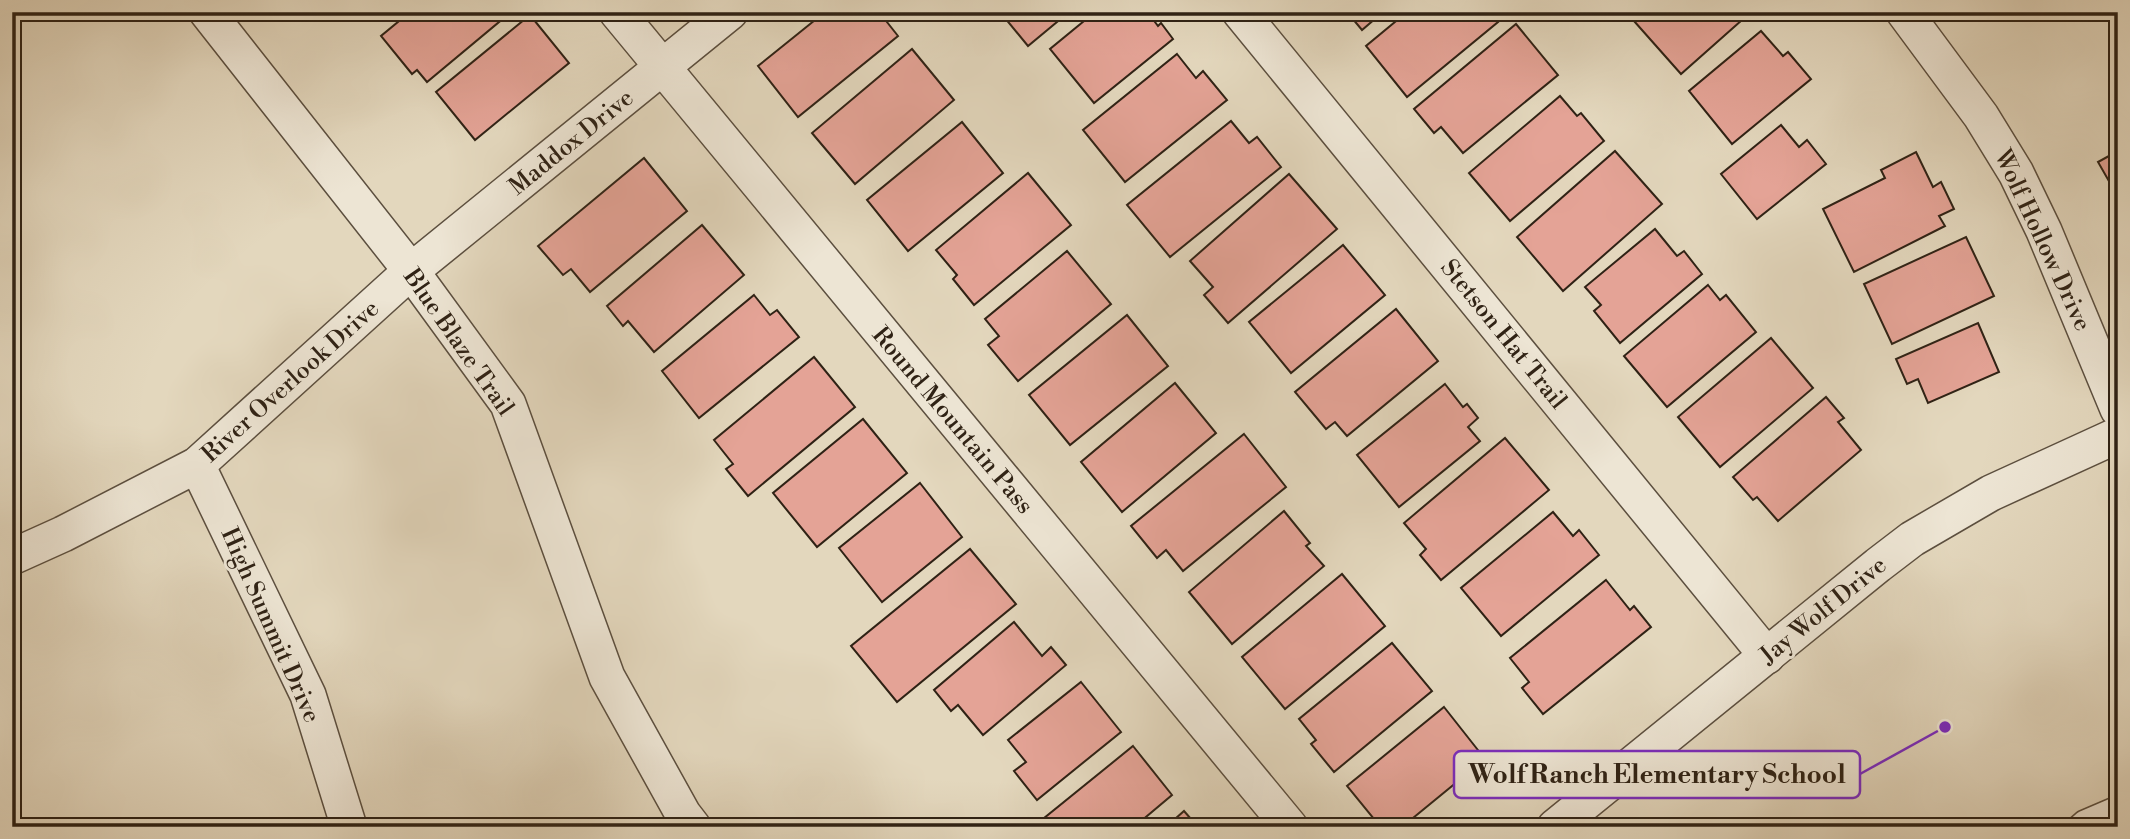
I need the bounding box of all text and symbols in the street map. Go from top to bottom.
street label: Maddox Drive [503,83,640,202]
street label: Wolf Hollow Drive [1986,144,2097,336]
street label: Stetson Hat Trail [1434,254,1573,416]
street label: Blue Blaze Trail [396,262,520,422]
street label: River Overlook Drive [196,294,386,469]
street label: Round Mountain Pass [865,321,1039,521]
street label: High Summit Drive [214,523,327,728]
street label: Jay Wolf Drive [1753,551,1893,672]
callout: Wolf Ranch Elementary School [1454,751,1860,798]
text: Wolf Ranch Elementary School [1467,759,1846,791]

